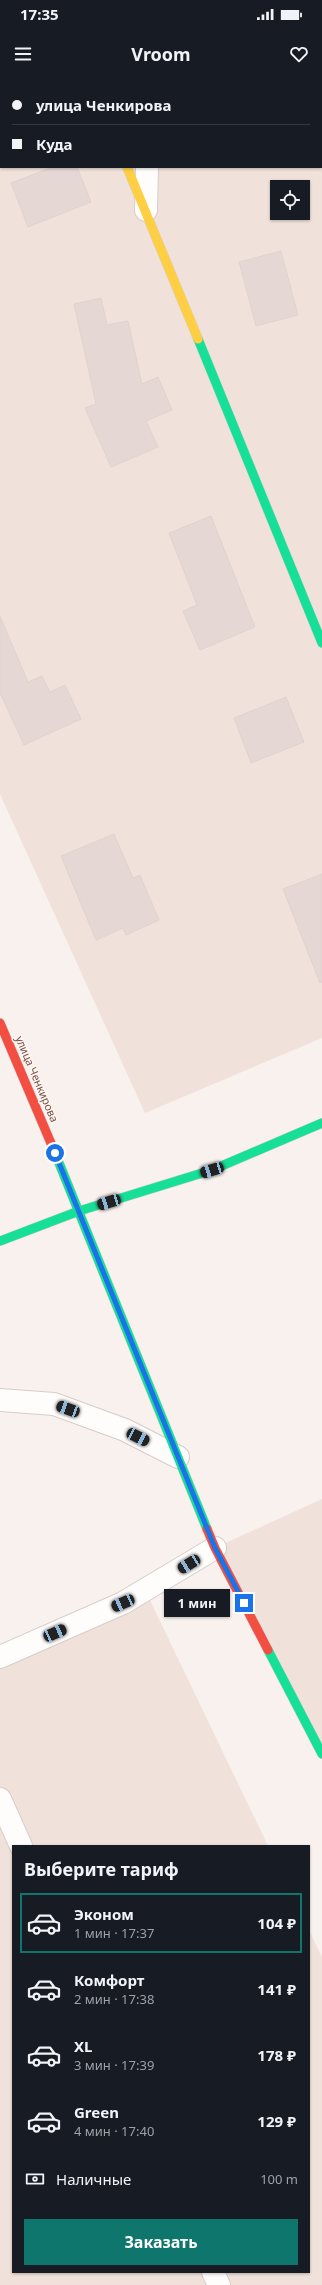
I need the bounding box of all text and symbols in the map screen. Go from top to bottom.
text: 17:35 [20,4,59,24]
text: Vroom [131,42,191,66]
icon: menu [12,43,34,65]
icon: heart [288,43,310,65]
text: улица Ченкирова [36,95,171,115]
text: Куда [36,134,73,154]
map controls [270,180,310,220]
button: locate [270,180,310,220]
street label: улица Ченкирова [12,1033,62,1124]
route start [46,1144,64,1162]
car [199,1161,225,1179]
car [96,1193,122,1211]
car [55,1399,81,1419]
car [125,1426,151,1448]
car [176,1553,202,1575]
callout: 1 мин [164,1589,230,1617]
car [110,1593,136,1613]
text: 1 мин [178,1594,217,1612]
route end [235,1594,253,1612]
car [42,1623,68,1643]
text: Выберите тариф [24,1857,179,1881]
text: Эконом [74,1904,134,1924]
icon: car [26,1905,62,1941]
text: 104 ₽ [257,1913,296,1933]
text: 1 мин · 17:37 [74,1924,154,1942]
text: Комфорт [74,1970,144,1990]
icon: car [26,1971,62,2007]
text: 141 ₽ [257,1979,296,1999]
text: 2 мин · 17:38 [74,1990,154,2008]
text: XL [74,2036,92,2056]
icon: car [26,2037,62,2073]
text: 178 ₽ [257,2045,296,2065]
text: 3 мин · 17:39 [74,2056,154,2074]
text: Green [74,2102,119,2122]
icon: car [26,2103,62,2139]
text: 129 ₽ [257,2111,296,2131]
text: 4 мин · 17:40 [74,2122,154,2140]
icon: cash [24,2168,46,2190]
text: Наличные [56,2169,131,2189]
text: 100 m [260,2170,298,2188]
button: Заказать [24,2219,298,2265]

